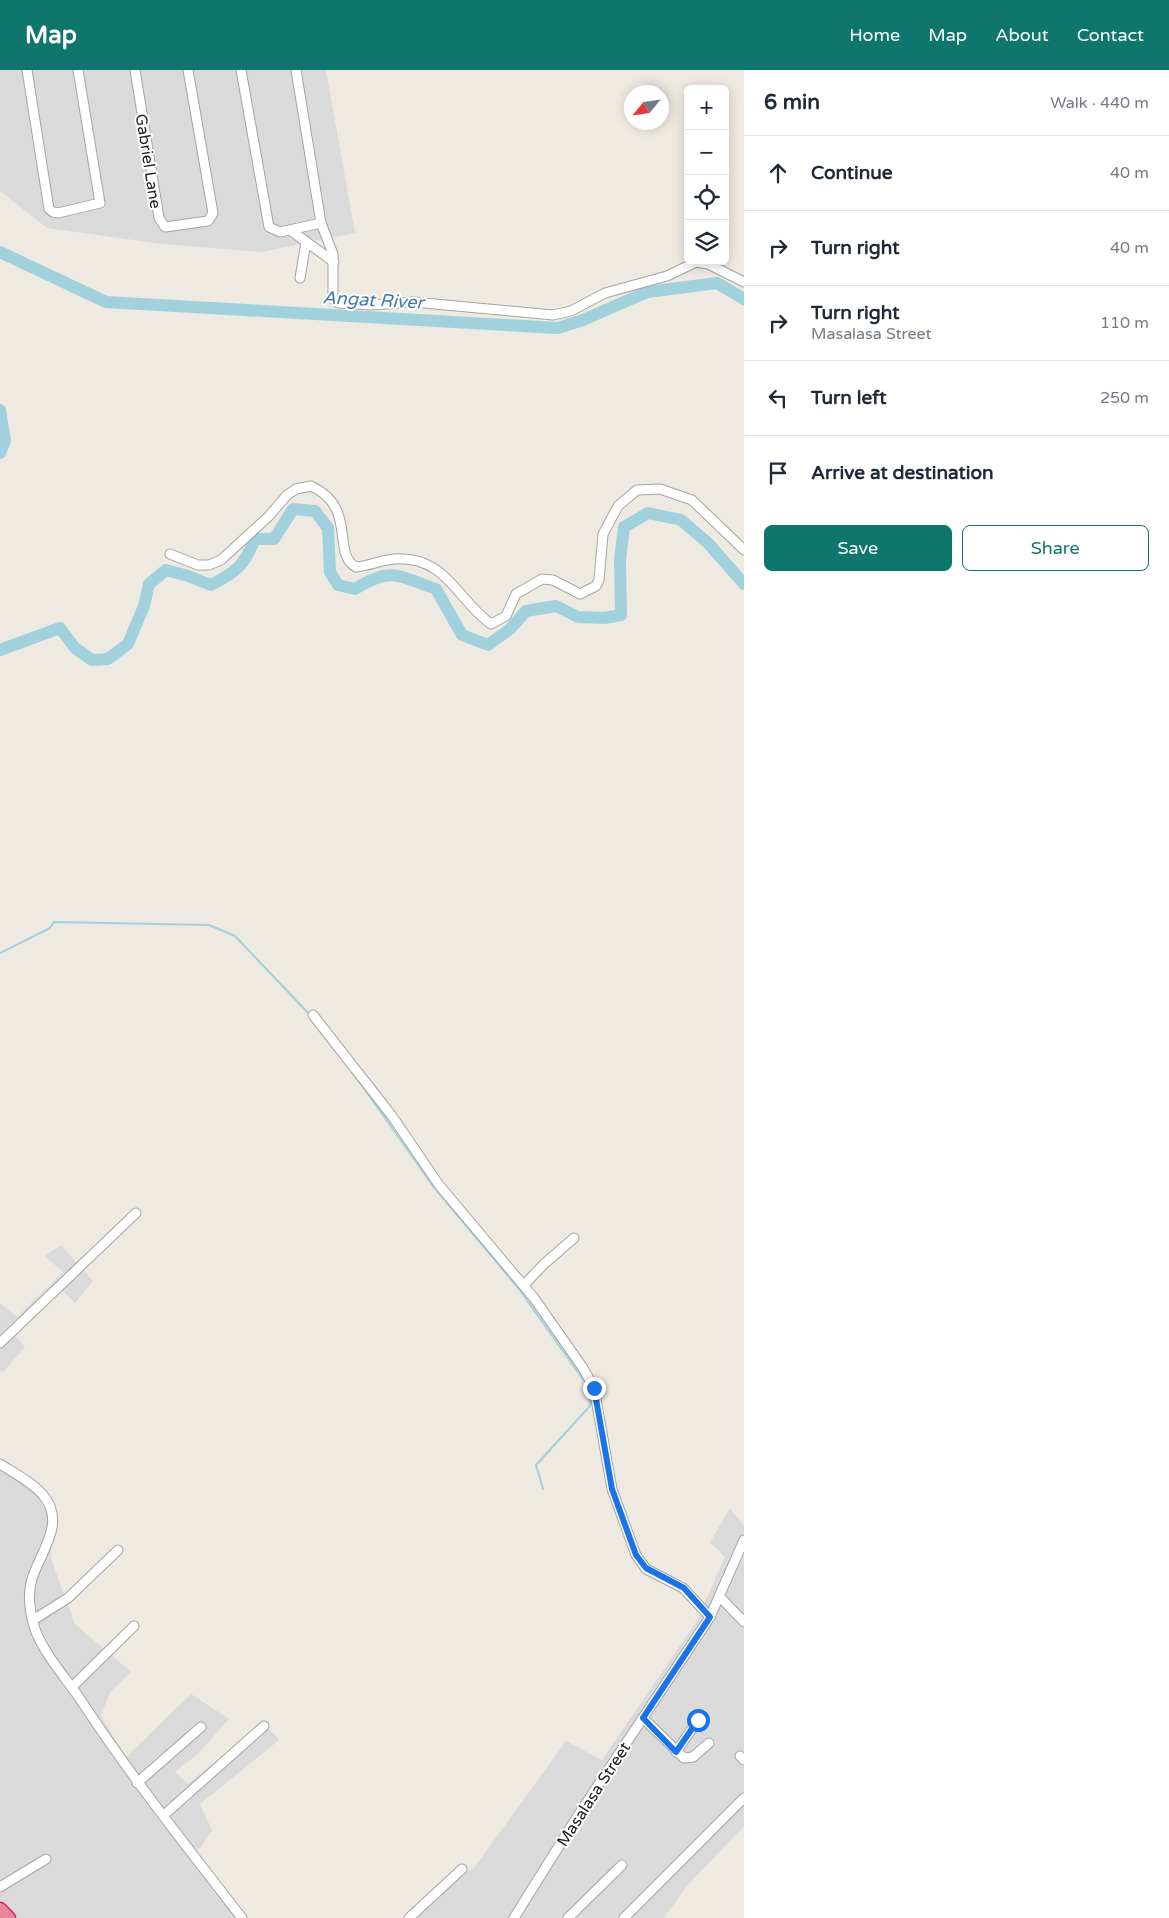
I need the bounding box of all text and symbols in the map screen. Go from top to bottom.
text: Map [25,21,77,50]
text: Home [849,24,900,46]
text: Map [928,24,967,46]
text: About [995,24,1049,46]
text: Contact [1077,24,1144,46]
north arrow [624,85,669,130]
map controls [684,85,729,265]
button: + [684,85,729,130]
text: 6 min [764,90,820,115]
text: Walk · 440 m [1050,93,1149,113]
street label: Gabriel Lane [131,112,165,210]
button: − [684,130,729,175]
icon: ahead [764,159,792,187]
text: Continue [811,162,893,184]
text: 40 m [1110,163,1149,183]
button: locate [684,175,729,220]
button: layers [684,220,729,265]
icon: right [764,234,792,262]
text: Turn right [811,237,899,259]
text: 40 m [1110,238,1149,258]
water label: Angat River [322,286,426,314]
text: Turn right [811,302,899,324]
icon: right [764,309,792,337]
text: 110 m [1100,313,1149,333]
text: Masalasa Street [811,324,932,344]
icon: left [764,384,792,412]
text: Turn left [811,387,887,409]
text: 250 m [1100,388,1149,408]
icon: arrive [764,459,792,487]
text: Arrive at destination [811,462,994,484]
button: Save [764,525,952,571]
button: Share [962,525,1149,571]
route end [583,1377,606,1400]
route start [687,1709,710,1732]
street label: Masalasa Street [553,1739,635,1851]

